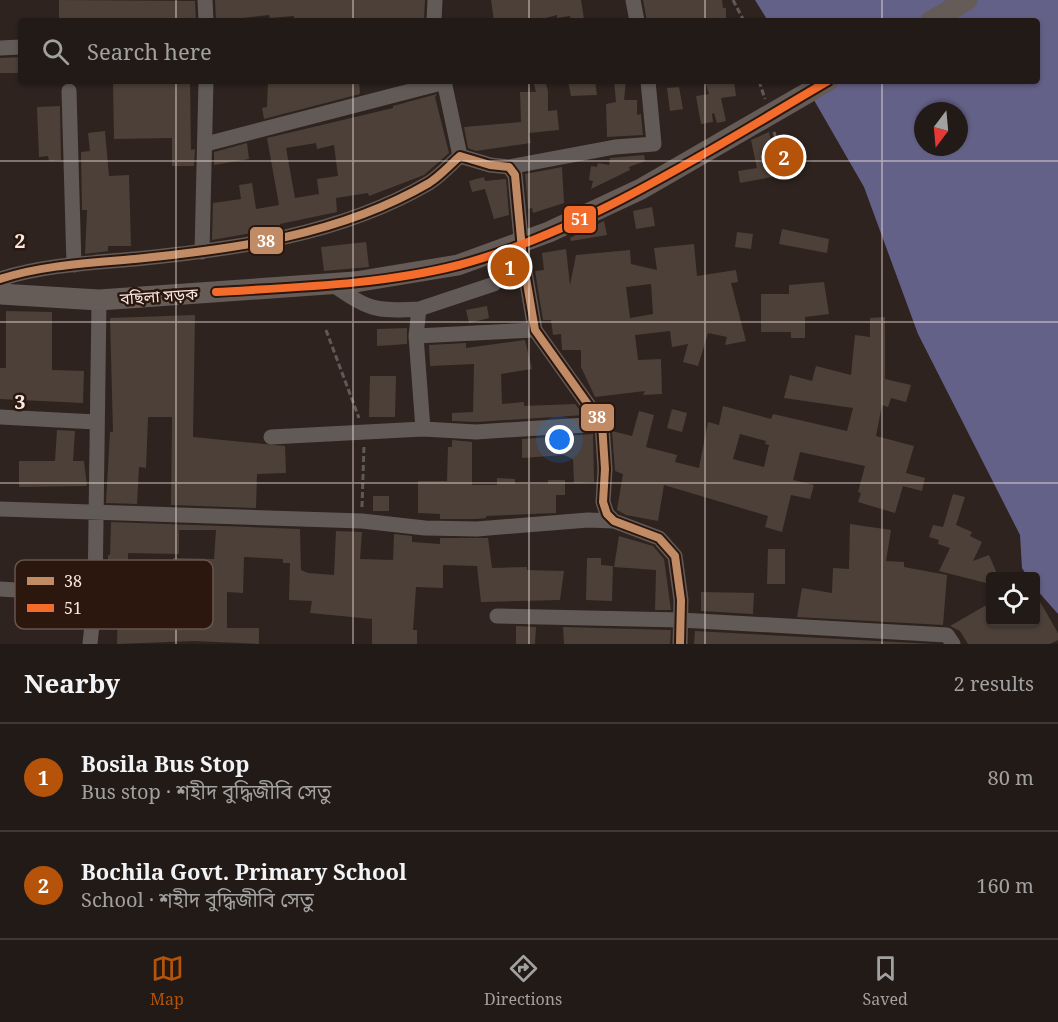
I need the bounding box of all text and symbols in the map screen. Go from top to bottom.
search box [18,18,1040,84]
icon: search [39,35,72,68]
text: Search here [87,36,212,66]
north arrow [914,102,968,156]
pin: 2 [764,134,804,180]
line badge: 51 [563,205,597,234]
text: 51 [571,208,589,230]
line badge: 38 [249,226,284,255]
text: 2 [14,227,26,254]
text: 38 [257,230,275,252]
pin: 1 [490,244,530,290]
street label: বছিলা সড়ক [118,282,200,310]
text: 3 [14,388,26,415]
line badge: 38 [580,403,615,432]
text: 38 [588,406,606,428]
your location [545,425,574,454]
legend [15,560,213,629]
text: 38 [64,570,82,592]
map controls [986,572,1040,626]
button: locate [986,572,1040,626]
text: 51 [64,597,82,619]
text: Nearby [24,665,120,701]
text: 2 results [954,670,1034,697]
text: Bosila Bus Stop [81,748,249,778]
text: 1 [38,764,49,791]
text: 80 m [988,764,1034,791]
text: Bus stop · শহীদ বুদ্ধিজীবি সেতু [81,778,331,805]
text: Bochila Govt. Primary School [81,856,407,886]
text: 2 [38,872,49,899]
text: 160 m [976,872,1034,899]
text: School · শহীদ বুদ্ধিজীবি সেতু [81,886,314,913]
tab: Map [150,952,184,1010]
tab: Directions [484,952,562,1010]
tab: Saved [863,952,908,1010]

